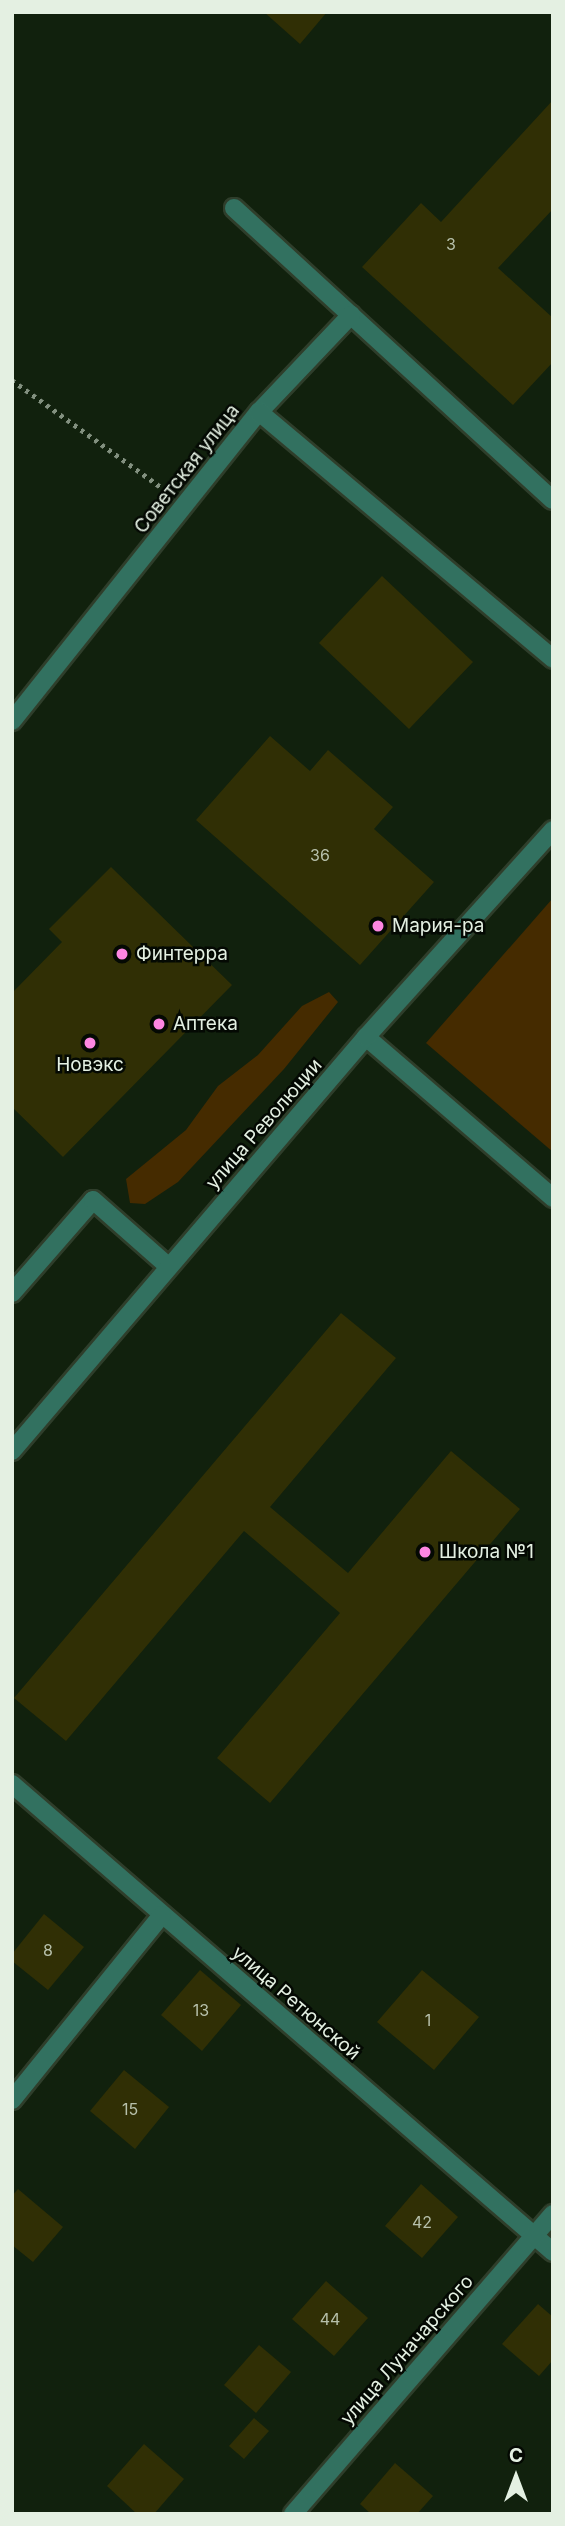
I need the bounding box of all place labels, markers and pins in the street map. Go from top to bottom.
place label: Мария-ра [392,915,484,937]
marker: Мария-ра [370,918,386,934]
place label: Финтерра [136,943,228,965]
marker: Финтерра [114,946,130,962]
place label: Аптека [173,1013,238,1035]
marker: Аптека [151,1016,167,1032]
marker: Новэкс [82,1035,98,1051]
place label: Новэкс [56,1054,124,1076]
place label: Школа №1 [439,1541,534,1563]
marker: Школа №1 [417,1544,433,1560]

